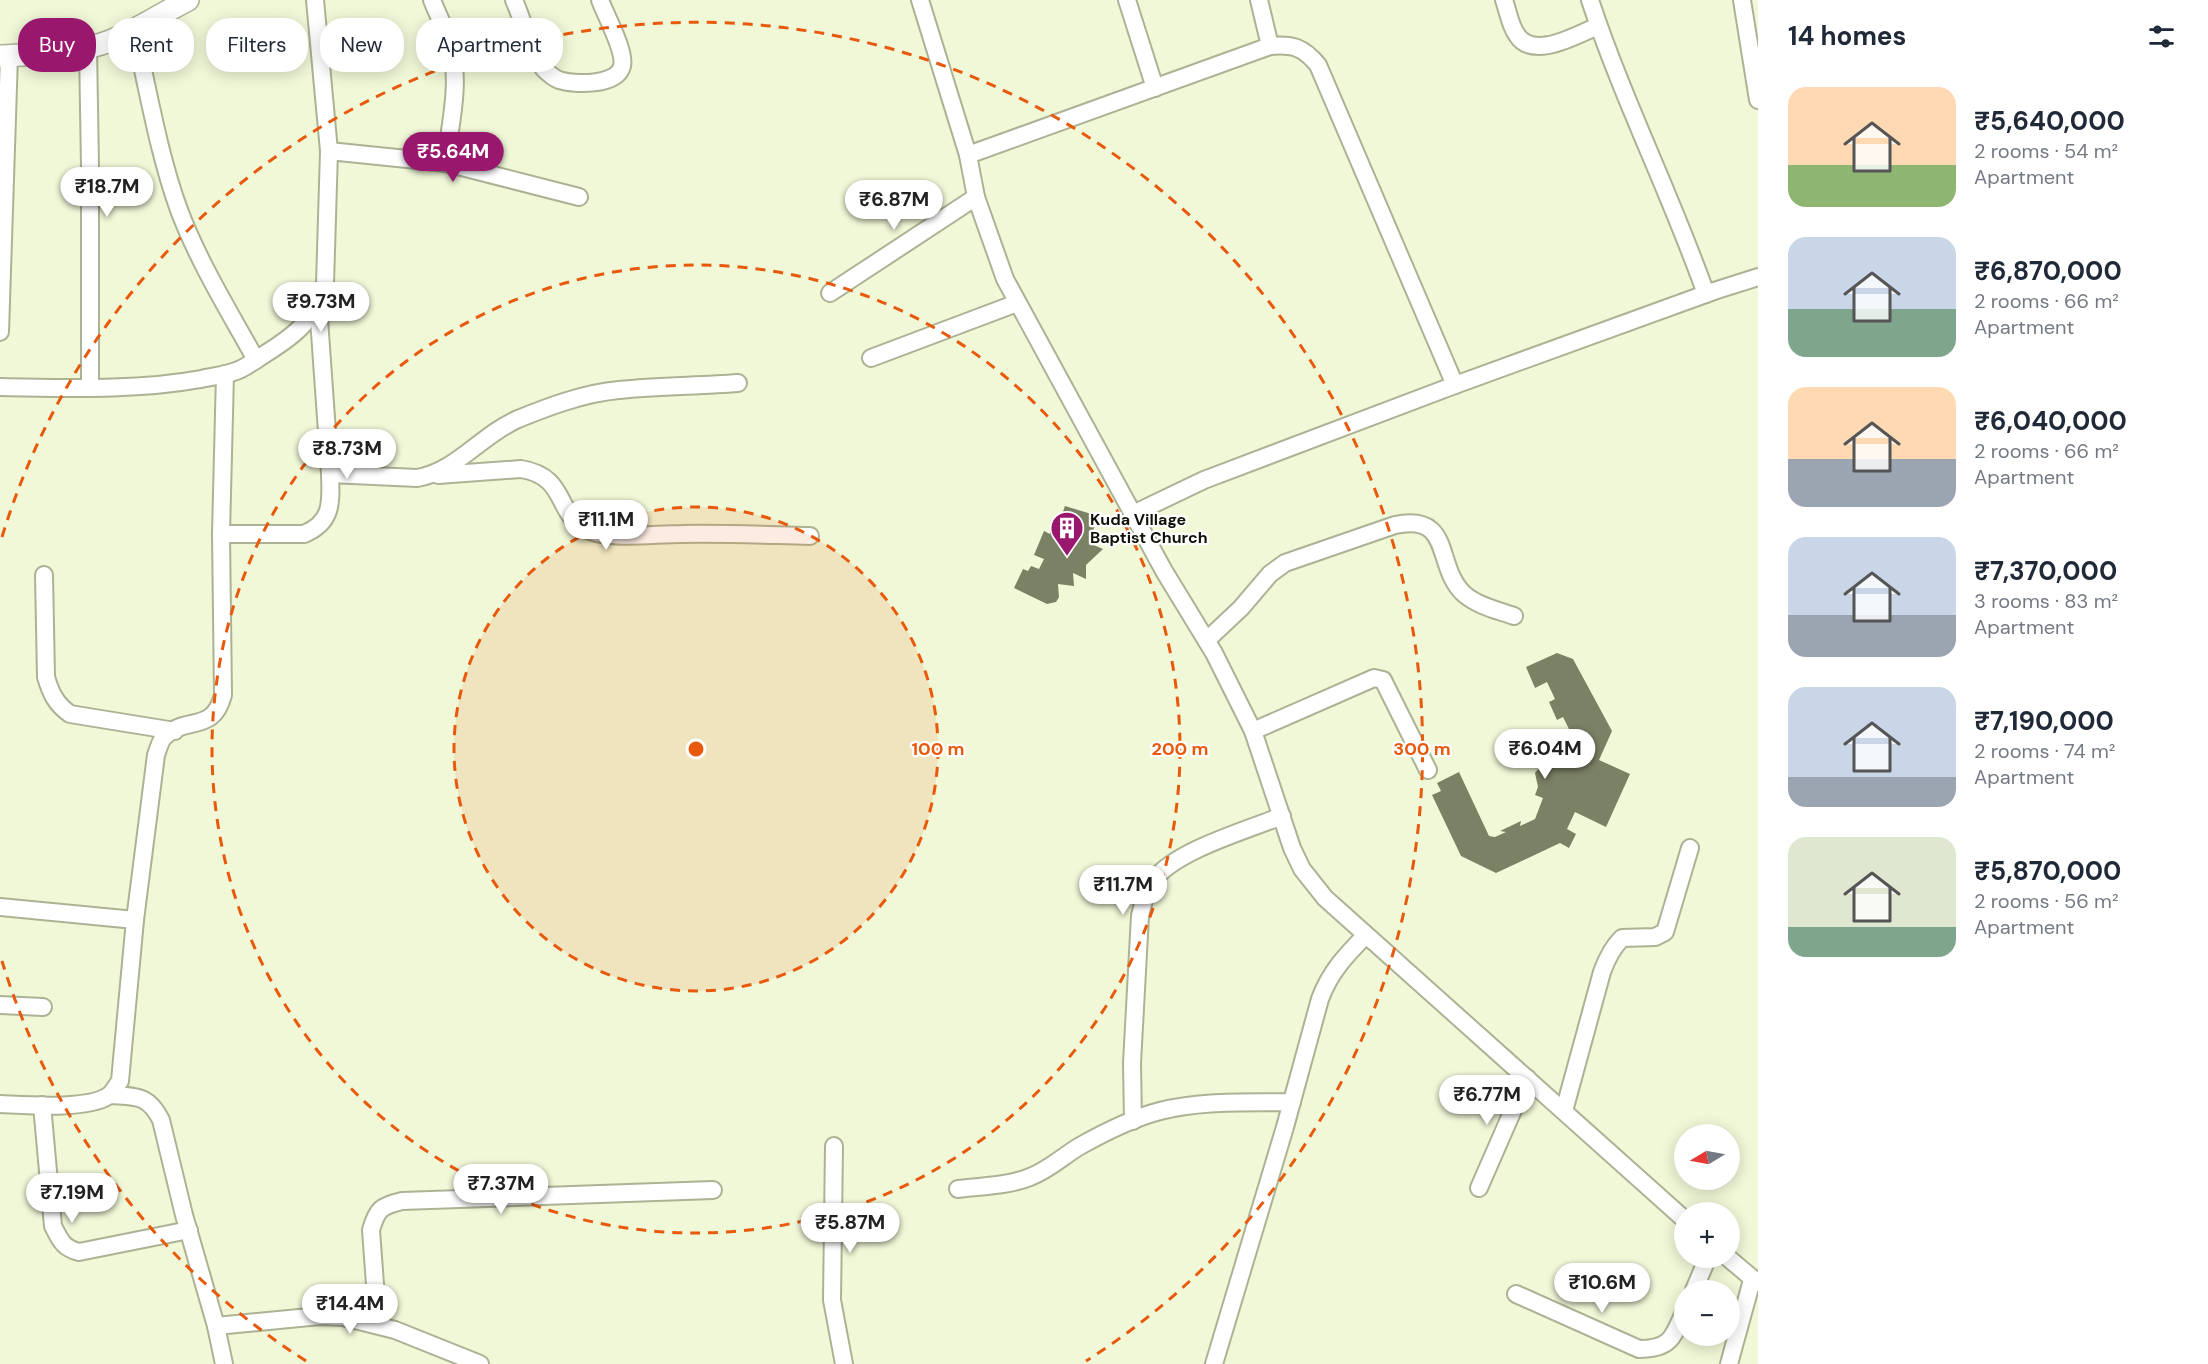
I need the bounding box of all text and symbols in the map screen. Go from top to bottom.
chip: Buy [18,18,96,72]
chip: Rent [108,18,194,72]
chip: Filters [206,18,308,72]
chip: New [320,18,404,72]
chip: Apartment [416,18,563,72]
text: 14 homes [1788,19,1906,53]
icon: filters [2145,20,2178,53]
text: ₹5,640,000 [1974,104,2125,138]
icon: home [1836,111,1908,183]
pin: ₹5.64M [404,132,502,183]
text: ₹5.64M [417,138,489,164]
text: 2 rooms · 54 m² [1974,138,2118,164]
text: Apartment [1974,164,2074,190]
pin: ₹18.7M [58,167,156,218]
text: ₹18.7M [74,173,140,199]
pin: ₹6.87M [845,180,943,231]
text: ₹6.87M [859,186,929,212]
text: ₹6,870,000 [1974,254,2122,288]
icon: home [1836,261,1908,333]
pin: ₹9.73M [272,282,370,333]
text: ₹9.73M [286,288,356,314]
text: 2 rooms · 66 m² [1974,288,2119,314]
text: Apartment [1974,314,2074,340]
text: ₹6,040,000 [1974,404,2127,438]
icon: home [1836,411,1908,483]
pin: ₹8.73M [298,429,396,480]
text: ₹8.73M [312,435,382,461]
text: 2 rooms · 66 m² [1974,438,2119,464]
text: Apartment [1974,464,2074,490]
pin: ₹11.1M [557,500,655,551]
text: ₹11.1M [578,506,634,532]
place label: Kuda Village Baptist Church [1090,509,1208,548]
building icon: Kuda Village Baptist Church [1049,510,1085,557]
text: ₹7,370,000 [1974,554,2117,588]
icon: home [1836,561,1908,633]
text: 3 rooms · 83 m² [1974,588,2118,614]
text: Apartment [1974,614,2074,640]
text: ₹7,190,000 [1974,704,2114,738]
icon: home [1836,711,1908,783]
pin: ₹6.04M [1496,729,1594,780]
text: ₹6.04M [1508,735,1582,761]
text: 100 m [911,737,965,761]
text: 200 m [1152,737,1208,761]
text: 300 m [1393,737,1451,761]
text: 2 rooms · 74 m² [1974,738,2115,764]
centre of rings [686,739,706,759]
text: Apartment [1974,764,2074,790]
text: ₹5,870,000 [1974,854,2121,888]
icon: home [1836,861,1908,933]
pin: ₹11.7M [1074,865,1172,916]
text: ₹11.7M [1093,871,1153,897]
text: 2 rooms · 56 m² [1974,888,2119,914]
text: Apartment [1974,914,2074,940]
pin: ₹6.77M [1438,1075,1536,1126]
text: ₹6.77M [1453,1081,1521,1107]
north arrow [1674,1124,1740,1190]
map controls [1674,1124,1740,1346]
pin: ₹7.37M [452,1164,550,1215]
text: ₹7.37M [467,1170,535,1196]
pin: ₹7.19M [23,1173,121,1224]
text: ₹7.19M [40,1179,104,1205]
button: + [1674,1202,1740,1268]
pin: ₹5.87M [801,1203,899,1254]
text: ₹5.87M [815,1209,885,1235]
pin: ₹10.6M [1553,1263,1651,1314]
text: ₹10.6M [1568,1269,1636,1295]
button: − [1674,1280,1740,1346]
pin: ₹14.4M [301,1284,399,1335]
text: ₹14.4M [316,1290,384,1316]

